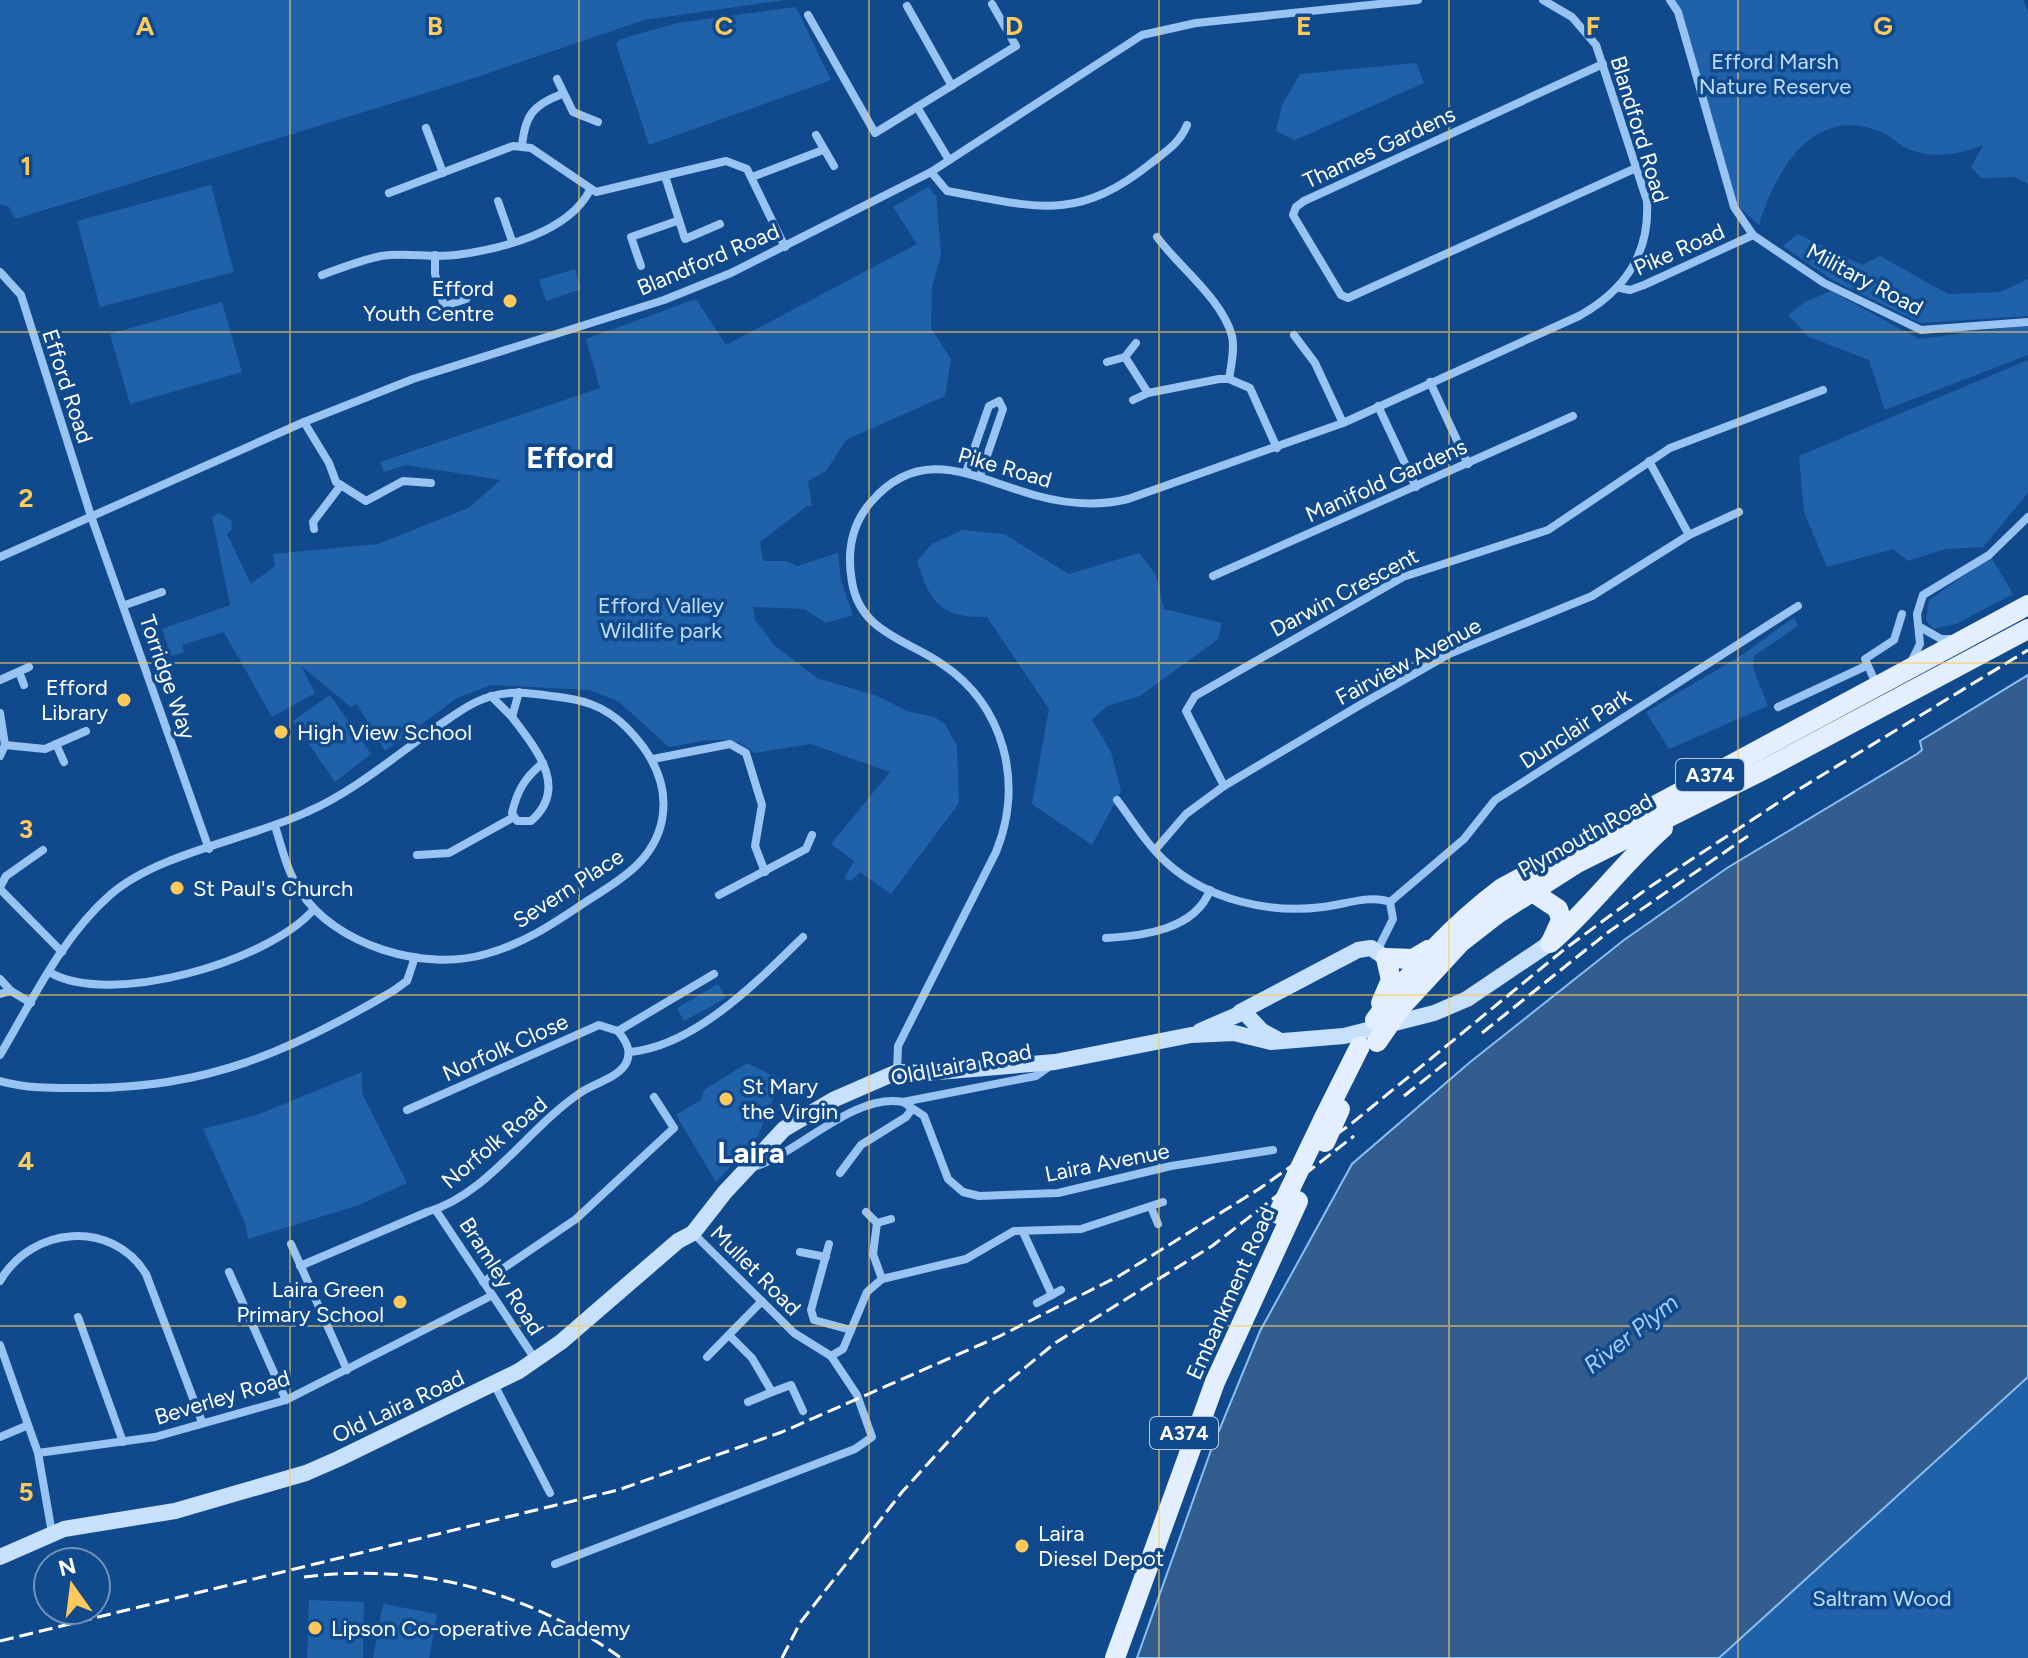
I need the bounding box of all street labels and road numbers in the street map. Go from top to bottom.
street label: Blandford Road [1604,53,1675,206]
street label: Thames Gardens [1299,100,1460,195]
street label: Blandford Road [633,217,783,302]
street label: Pike Road [1630,218,1729,281]
street label: Military Road [1802,237,1928,321]
street label: Efford Road [36,326,99,447]
street label: Manifold Gardens [1301,433,1471,528]
street label: Pike Road [955,441,1055,494]
street label: Darwin Crescent [1266,542,1423,643]
street label: Torridge Way [134,611,202,743]
street label: Fairview Avenue [1331,612,1486,711]
street label: Dunclair Park [1514,682,1636,774]
road number: A374 [1676,759,1744,791]
street label: Plymouth Road [1513,787,1657,884]
street label: Severn Place [508,843,629,934]
street label: Norfolk Close [438,1008,572,1087]
street label: Old Laira Road [888,1038,1034,1091]
street label: Norfolk Road [436,1090,553,1194]
street label: Laira Avenue [1043,1137,1172,1188]
street label: Embankment Road [1180,1203,1281,1384]
street label: Bramley Road [453,1212,550,1340]
street label: Mullet Road [705,1219,807,1321]
street label: Beverley Road [151,1364,293,1431]
street label: Old Laira Road [328,1364,469,1449]
road number: A374 [1150,1417,1218,1449]

